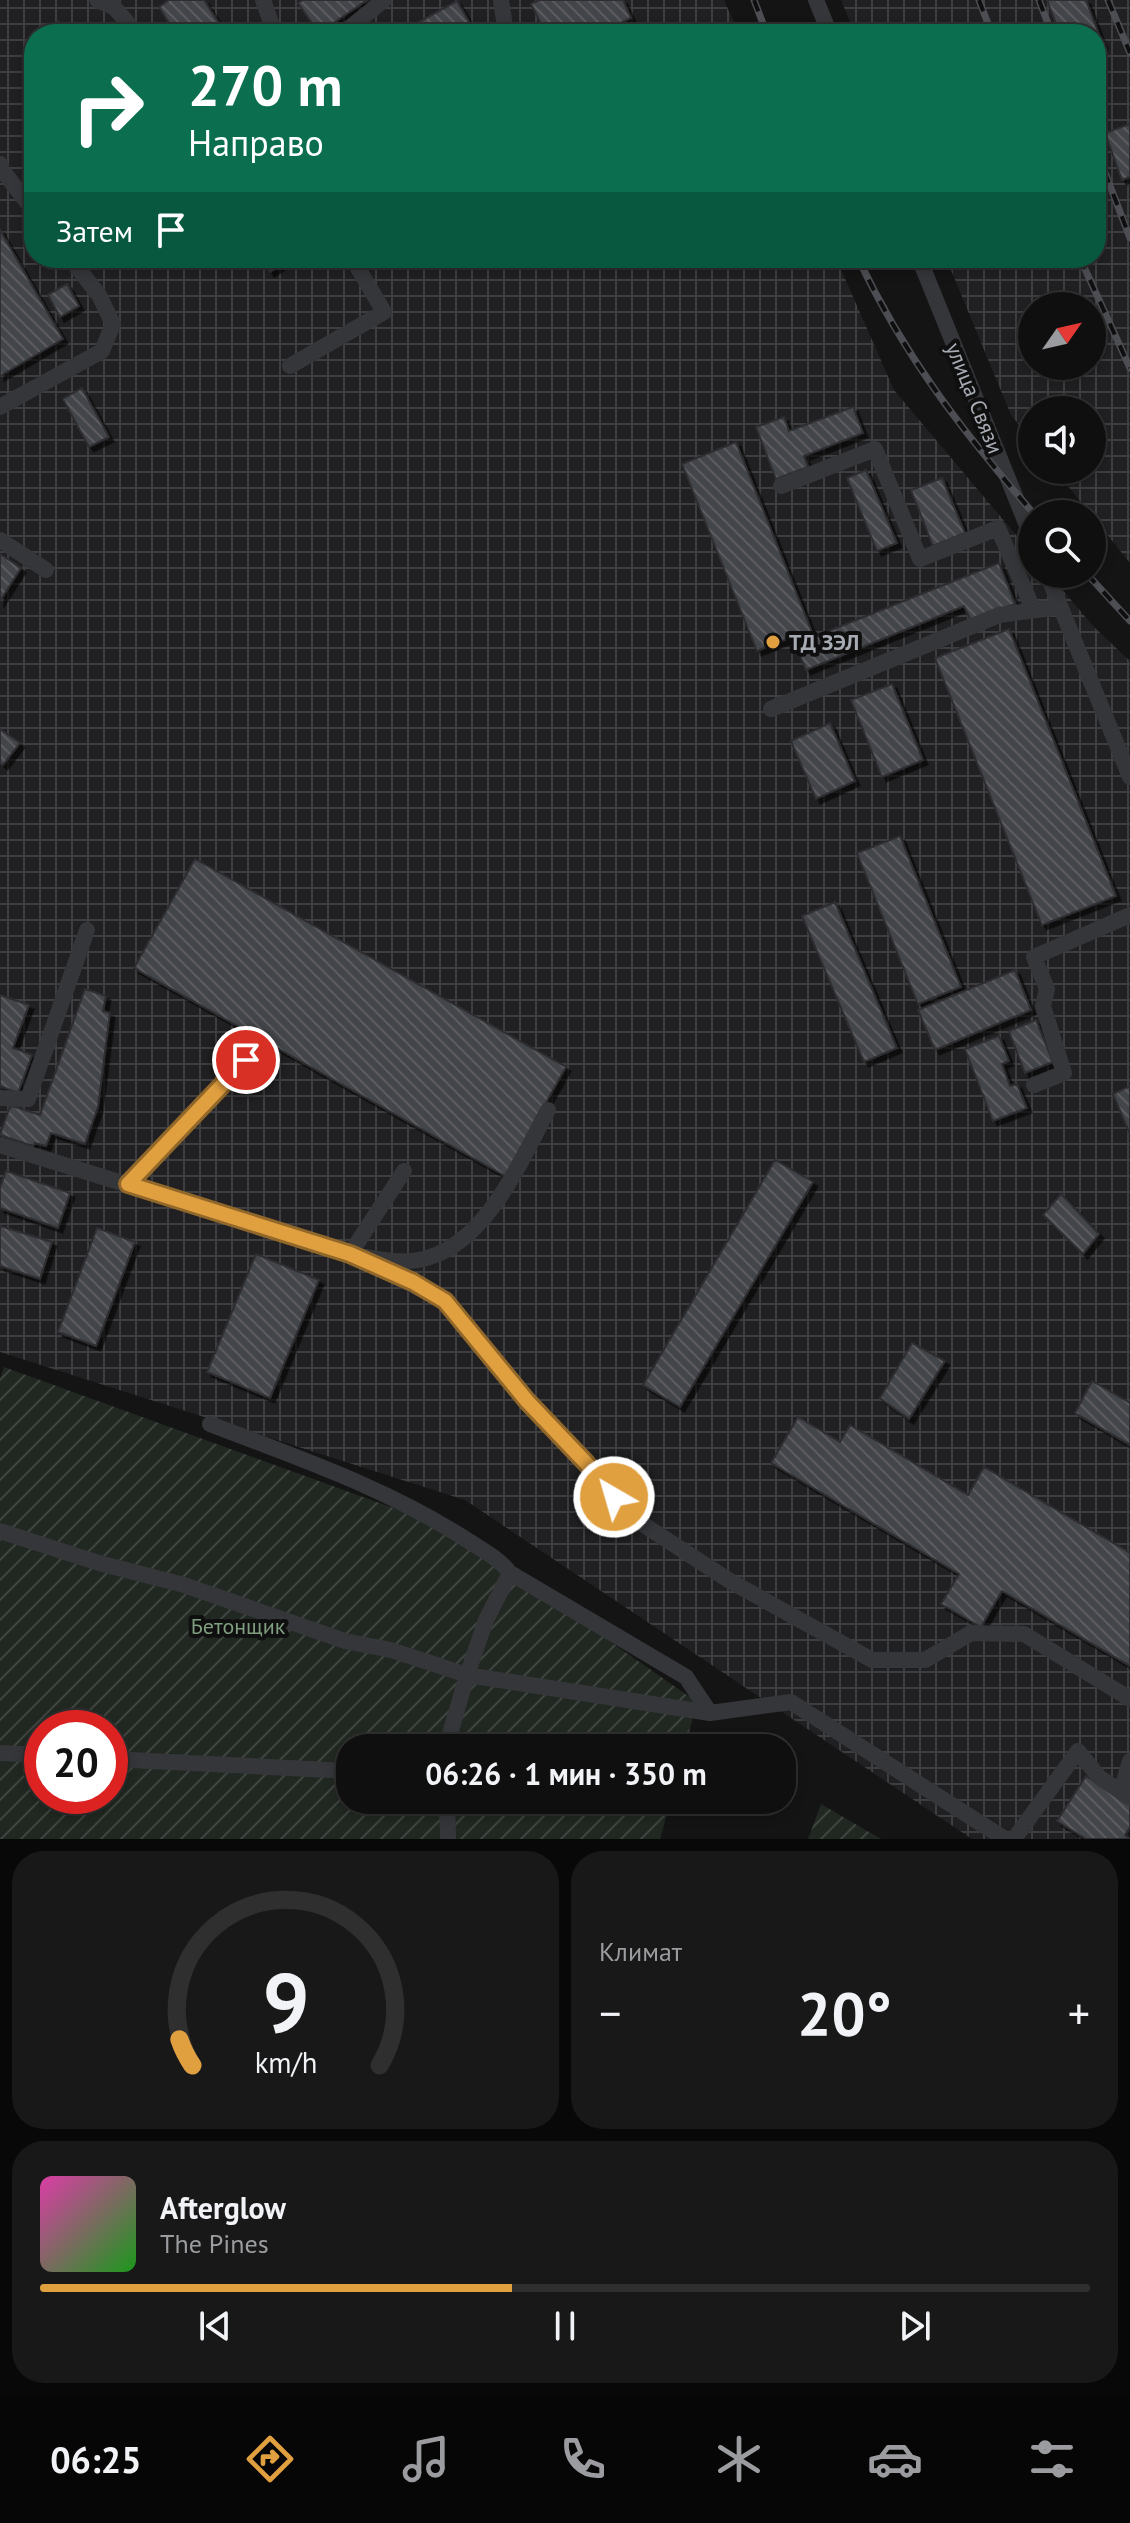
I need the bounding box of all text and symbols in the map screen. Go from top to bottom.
text: 270 m [188,49,343,121]
icon: right [56,56,160,160]
text: Направо [188,119,324,166]
icon: arrive [149,208,193,252]
text: Затем [56,211,133,250]
north arrow [1018,292,1106,380]
map controls [1018,292,1106,588]
street label: улица Связи [940,338,1010,458]
button: sound [1018,396,1106,484]
button: search [1018,500,1106,588]
place label: ТД ЗЭЛ [789,628,859,656]
marker: ТД ЗЭЛ [764,633,782,651]
pin [212,1026,280,1094]
icon: arrive [224,1038,268,1082]
position arrow [572,1455,656,1539]
park label: Бетонщик [191,1612,286,1640]
speed limit sign: 20 [24,1710,128,1814]
text: 06:26 · 1 мин · 350 m [425,1754,707,1793]
text: Климат [599,1935,682,1968]
text: 9 [262,1947,309,2055]
text: 20° [797,1974,892,2052]
text: − [599,1984,621,2041]
text: + [1068,1984,1090,2041]
text: km/h [254,2044,317,2081]
text: Afterglow [160,2188,286,2227]
text: The Pines [160,2227,269,2260]
icon: previous [193,2304,237,2348]
icon: pause [543,2304,587,2348]
icon: next [893,2304,937,2348]
icon: directions [242,2431,298,2487]
icon: music [398,2431,454,2487]
icon: phone [555,2431,611,2487]
icon: climate [711,2431,767,2487]
icon: car [867,2431,923,2487]
icon: filters [1024,2431,1080,2487]
text: 06:25 [50,2436,142,2483]

